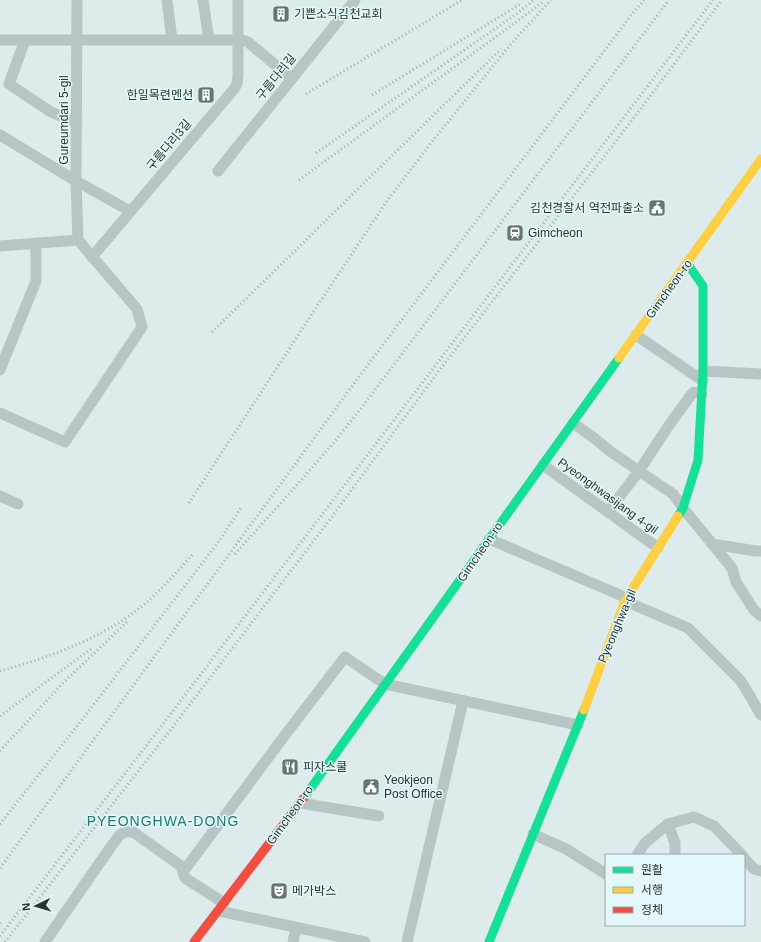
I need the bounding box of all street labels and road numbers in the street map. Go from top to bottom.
street label: 구름다리길 [253,51,299,103]
street label: Gureumdari 5-gil [57,75,71,165]
street label: 구름다리3길 [144,117,194,173]
street label: Gimcheon-ro [643,257,695,321]
street label: Pyeonghwasijang 4-gil [555,455,661,537]
street label: Gimcheon-ro [454,519,506,584]
street label: Pyeonghwa-gil [595,587,639,665]
street label: Gimcheon-ro [264,783,316,847]

